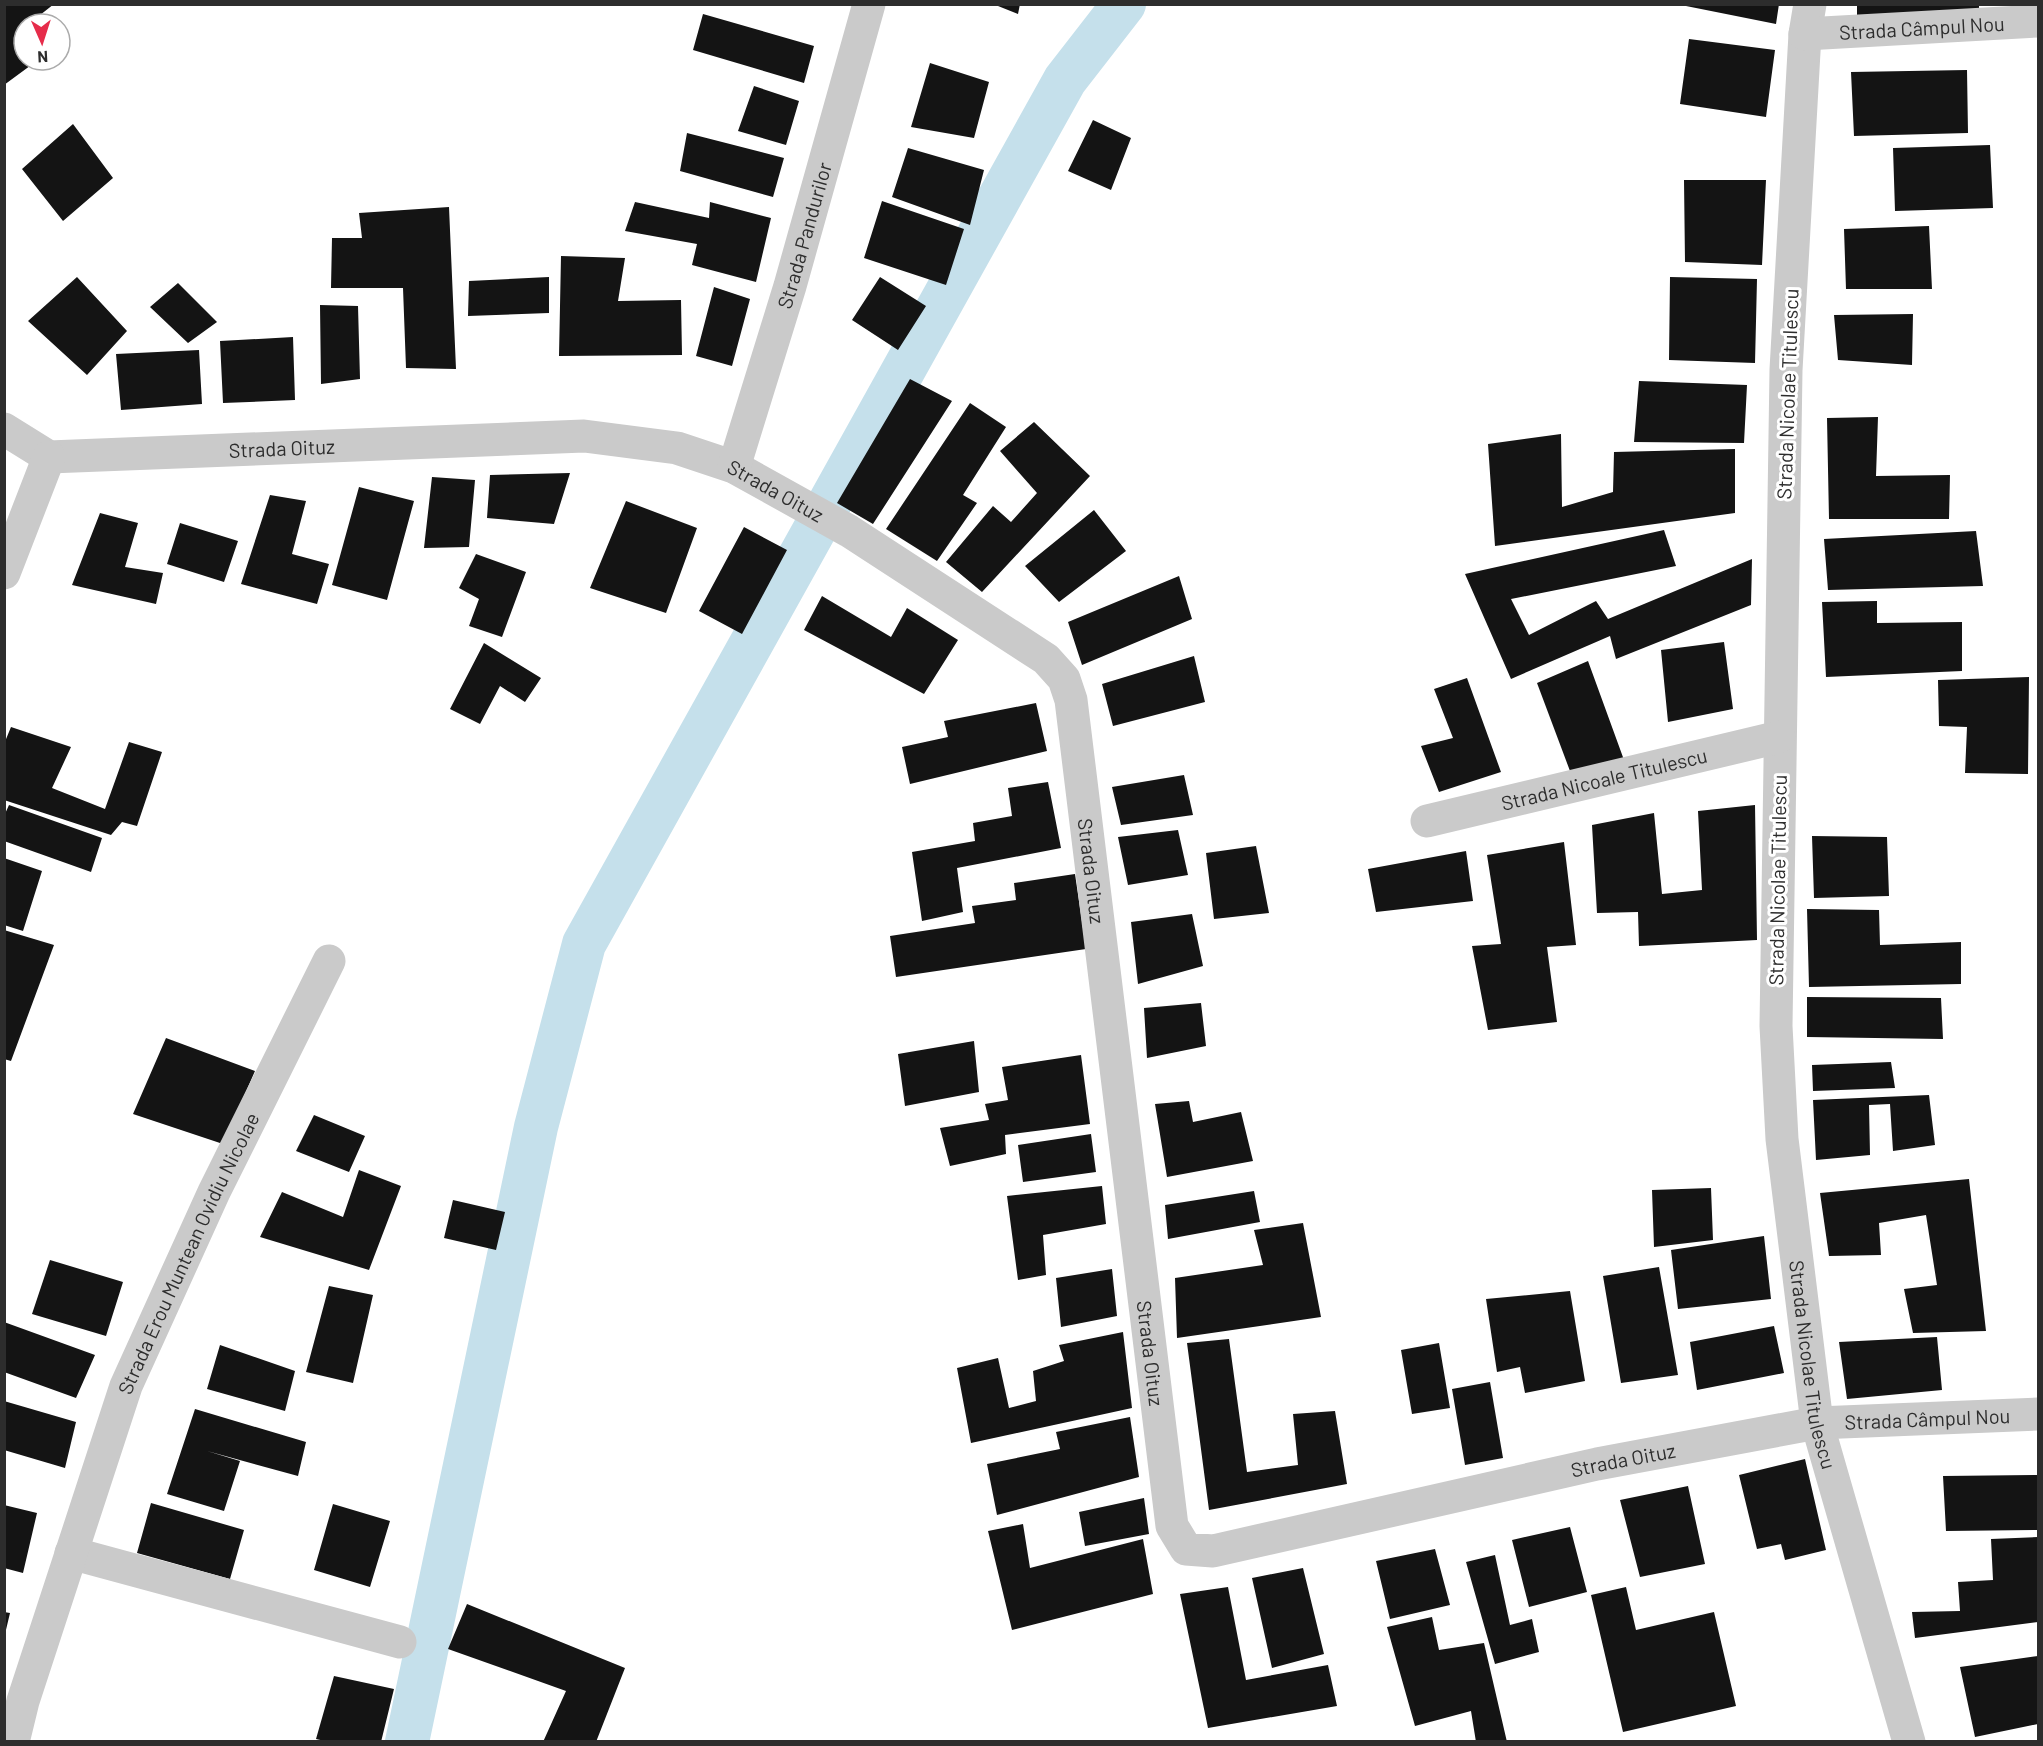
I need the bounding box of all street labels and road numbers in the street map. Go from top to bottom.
street label: Strada Câmpul Nou [1838,11,2005,44]
street label: Strada Pandurilor [772,159,836,312]
street label: Strada Nicolae Titulescu [1771,288,1803,500]
street label: Strada Oituz [228,434,335,462]
street label: Strada Oituz [724,454,828,527]
street label: Strada Nicoale Titulescu [1499,743,1709,815]
street label: Strada Nicolae Titulescu [1763,774,1791,986]
street label: Strada Oituz [1074,817,1110,925]
street label: Strada Erou Muntean Ovidiu Nicolae [112,1108,264,1397]
street label: Strada Nicolae Titulescu [1785,1259,1842,1472]
street label: Strada Oituz [1133,1299,1169,1407]
street label: Strada Câmpul Nou [1844,1403,2011,1434]
street label: Strada Oituz [1568,1438,1677,1482]

